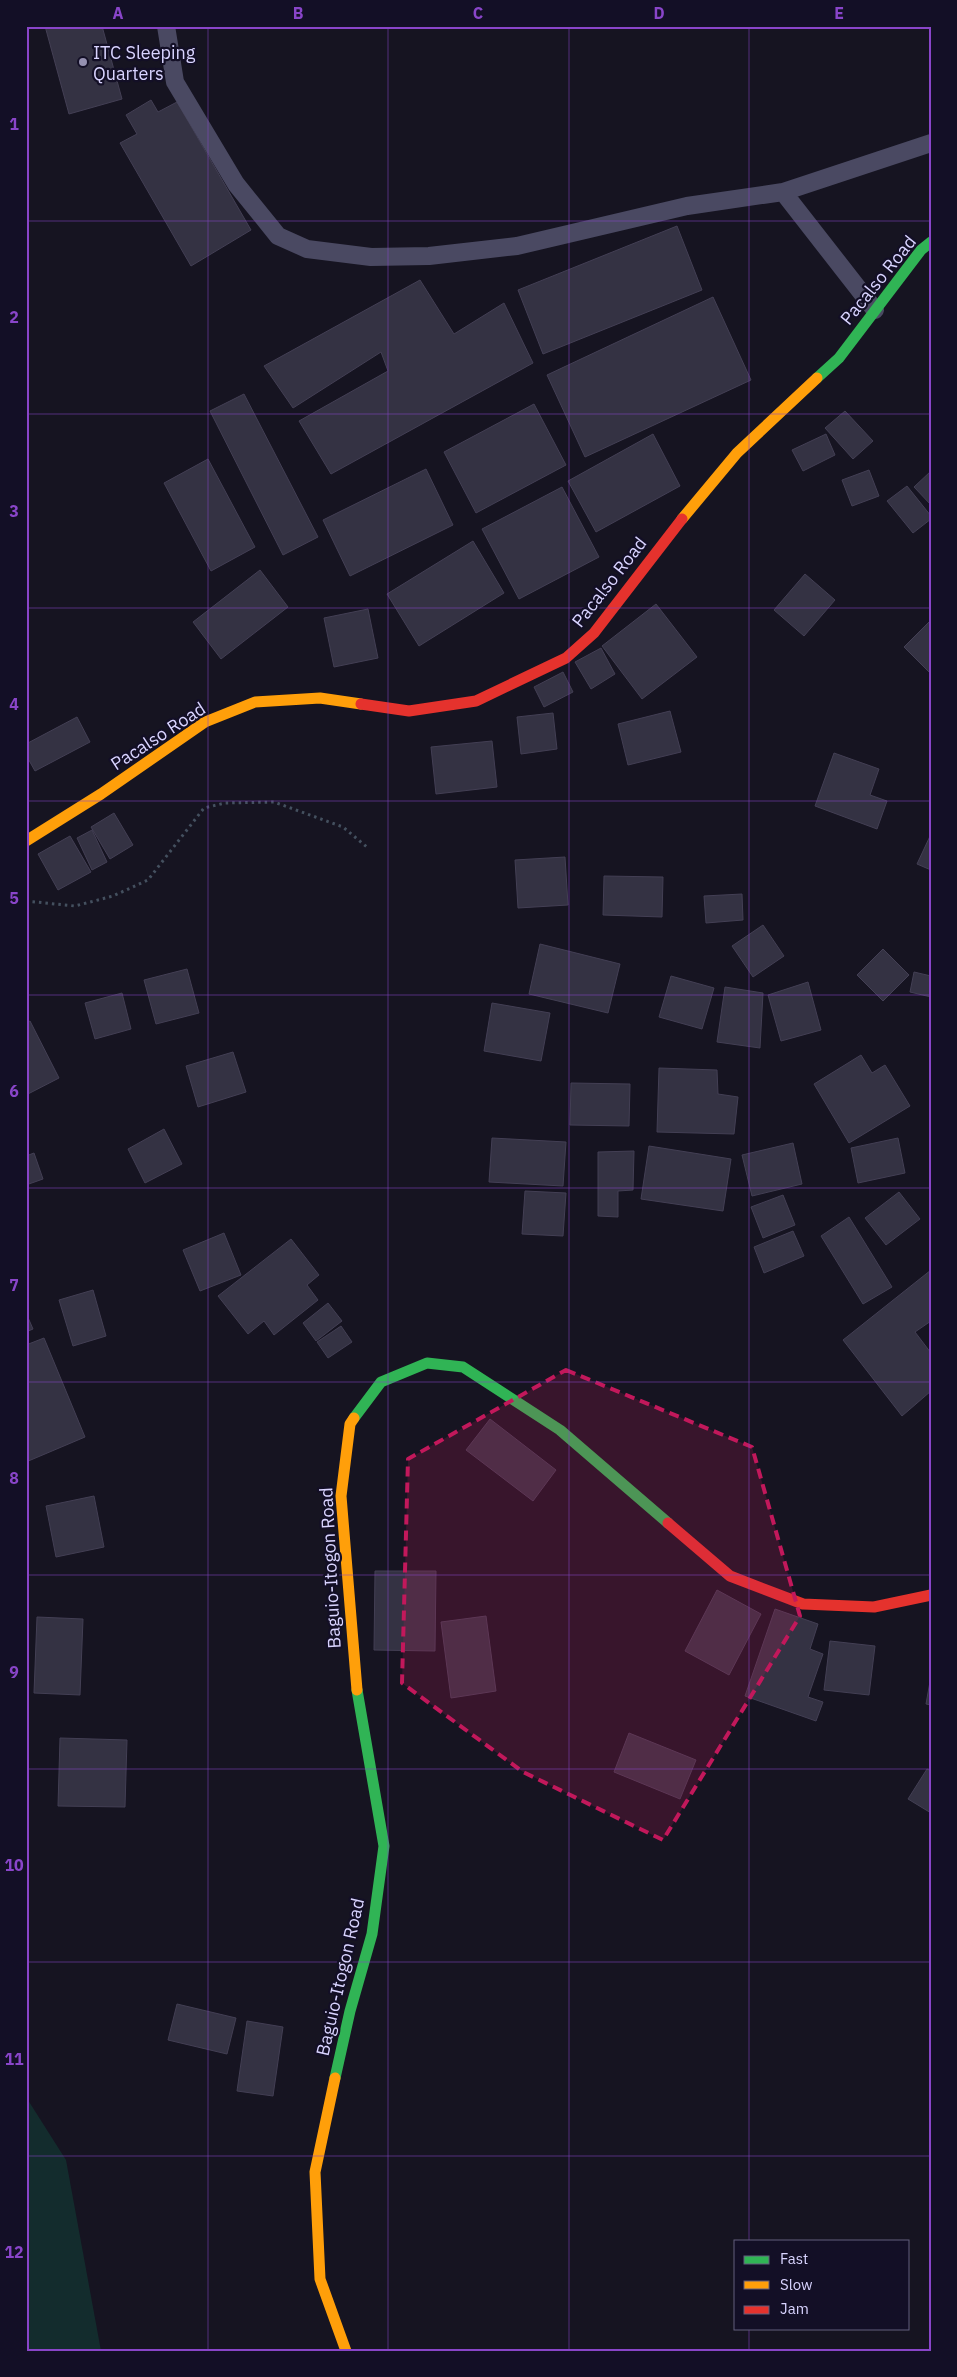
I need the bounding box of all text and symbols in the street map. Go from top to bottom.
text: A [113,3,124,23]
text: B [293,3,304,23]
text: C [473,3,483,23]
text: D [653,3,665,23]
text: E [834,3,844,23]
place label: ITC Sleeping Quarters [93,41,196,85]
marker: ITC Sleeping Quarters [77,56,89,68]
text: 1 [9,114,19,134]
street label: Pacalso Road [835,231,921,329]
text: 2 [9,307,19,327]
text: 3 [9,501,19,521]
street label: Pacalso Road [567,532,651,632]
text: 4 [9,694,19,714]
street label: Pacalso Road [106,697,210,775]
text: 5 [9,888,19,908]
text: 6 [9,1081,19,1101]
text: 7 [9,1275,19,1295]
text: 8 [9,1468,19,1488]
street label: Baguio-Itogon Road [314,1487,346,1649]
text: 9 [9,1662,19,1682]
text: 10 [4,1855,24,1875]
street label: Baguio-Itogon Road [311,1896,369,2058]
text: 11 [4,2049,24,2069]
legend [734,2240,910,2330]
text: 12 [4,2242,24,2262]
text: Fast [780,2249,808,2268]
text: Slow [780,2275,813,2294]
text: Jam [780,2299,809,2318]

